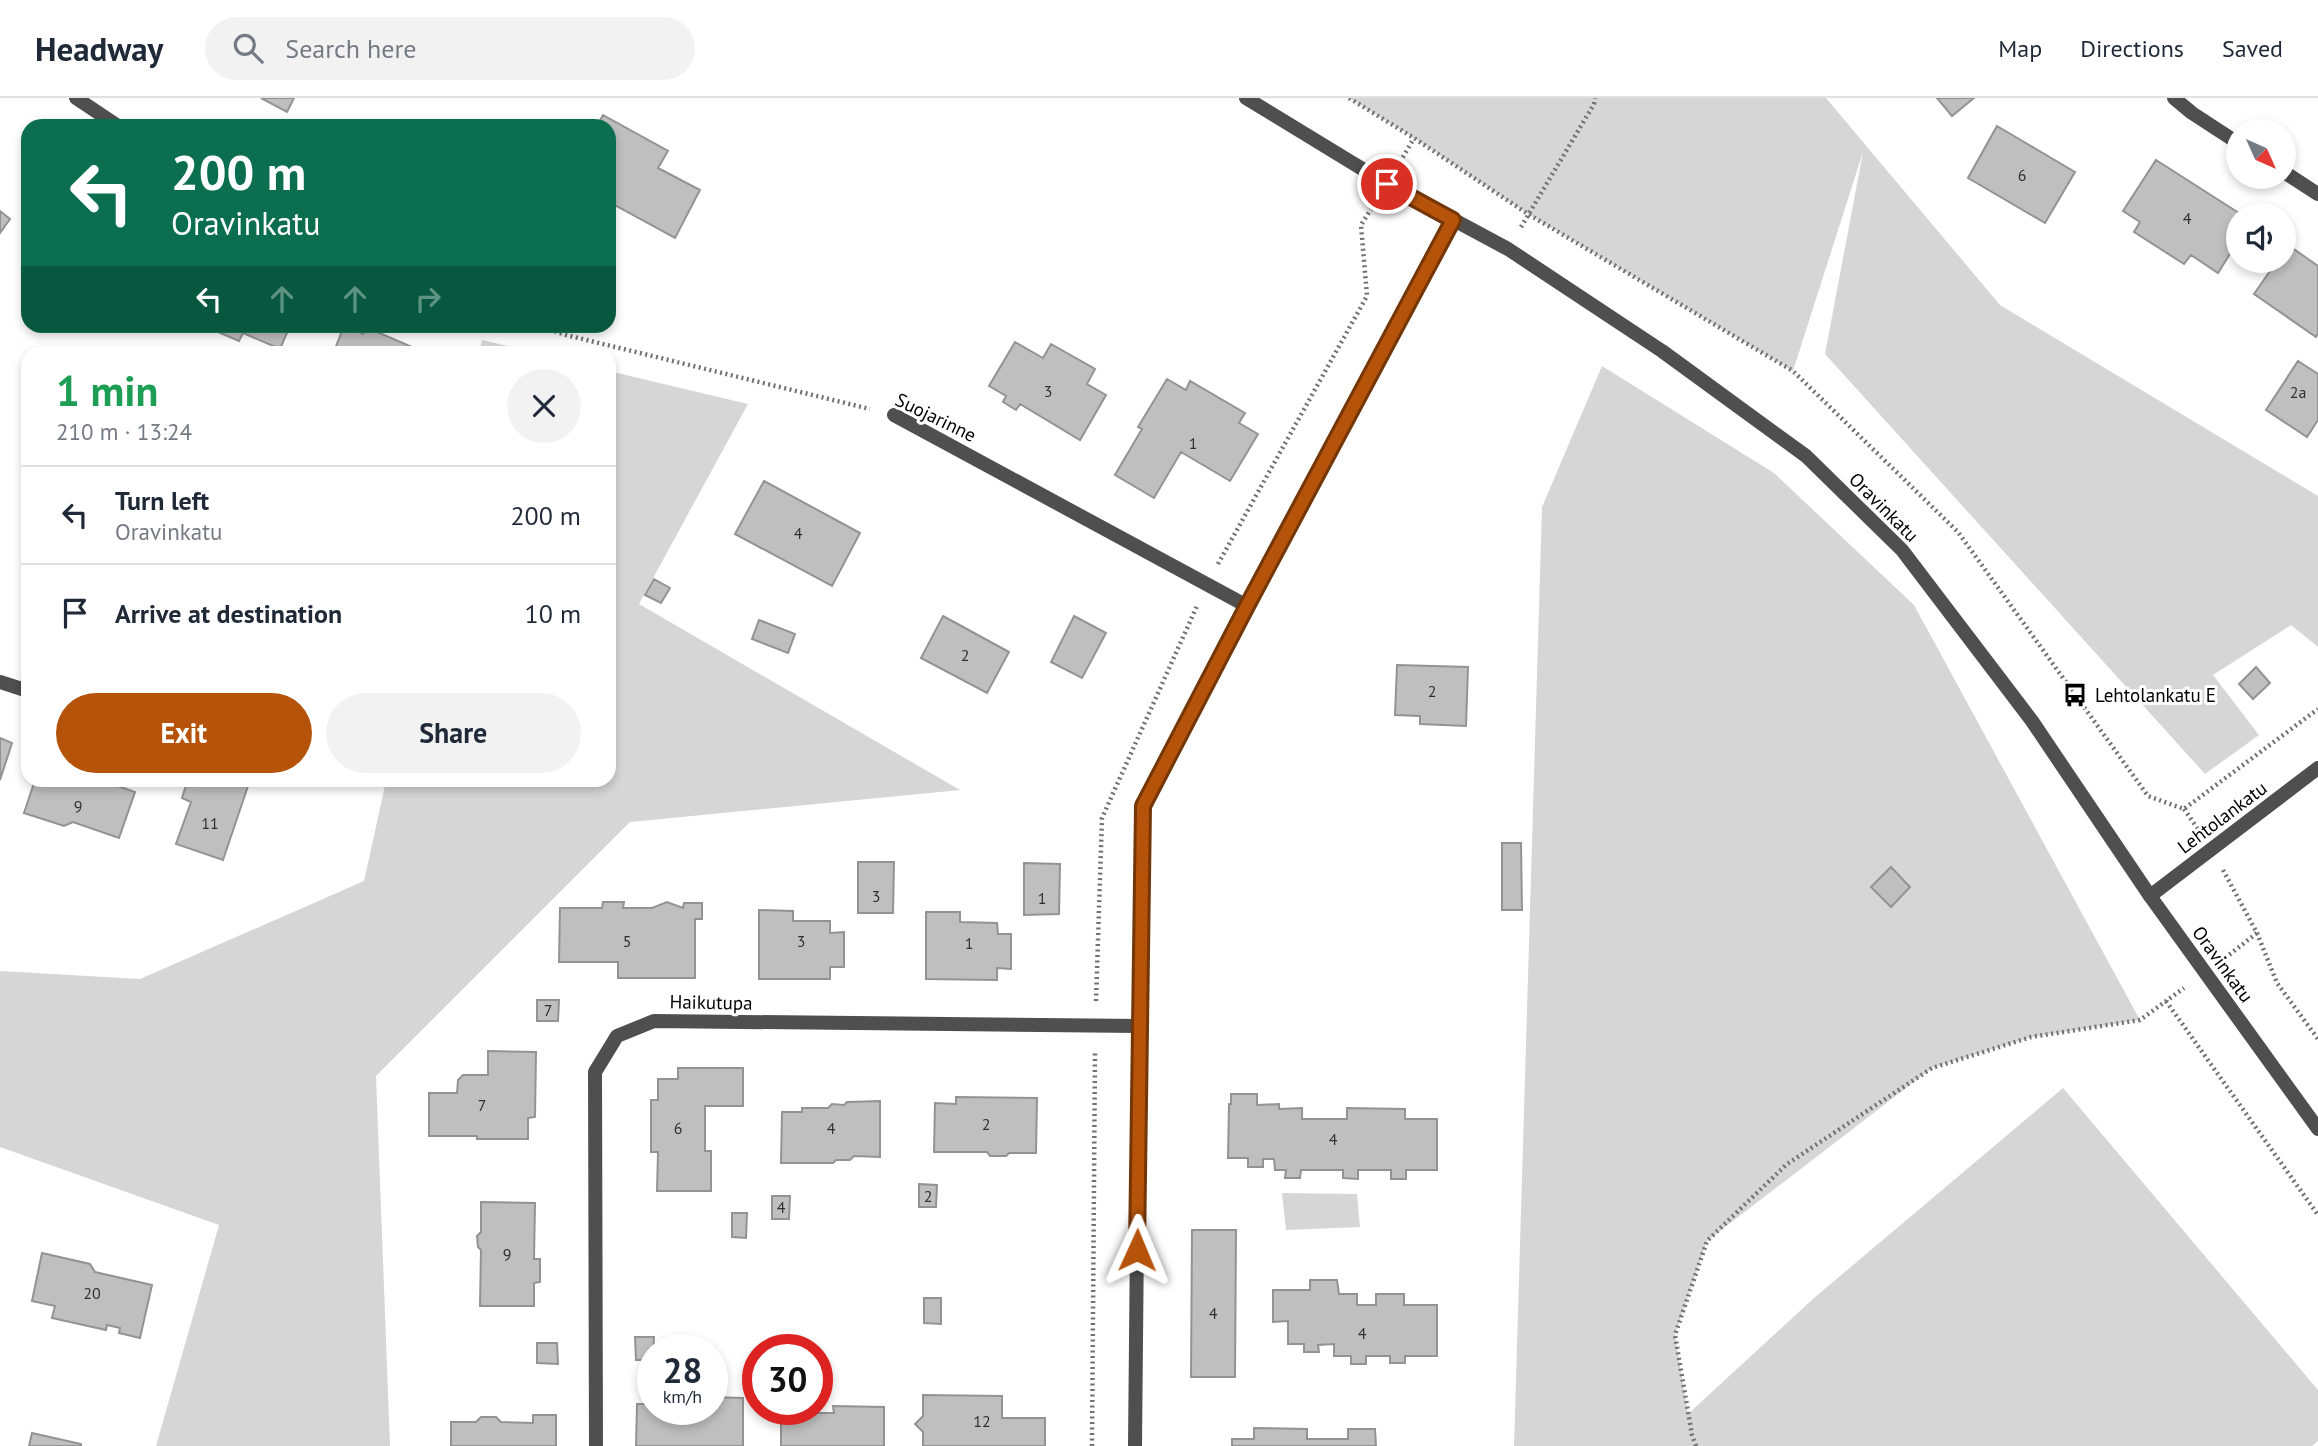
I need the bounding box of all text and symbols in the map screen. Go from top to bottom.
search box [205,17,695,80]
text: Headway [35,27,163,70]
icon: search [229,29,267,67]
text: Search here [285,32,416,65]
text: Map [1998,33,2042,64]
text: Directions [2080,33,2184,64]
text: Saved [2222,33,2283,64]
north arrow [2226,119,2296,189]
map controls [2226,119,2296,273]
text: 200 m [171,140,306,204]
icon: left [56,147,147,238]
pin [1357,154,1417,214]
icon: arrive [1368,165,1406,203]
house number: 6 [2018,165,2026,185]
text: Oravinkatu [171,202,320,244]
button: sound [2226,203,2296,273]
house number: 4 [2183,208,2192,228]
icon: left [190,280,228,318]
icon: ahead [263,280,301,318]
icon: ahead [336,280,374,318]
icon: right [409,280,447,318]
text: 1 min [56,363,158,418]
button: close [507,369,581,443]
house number: 3 [1044,381,1052,401]
house number: 2a [2290,382,2306,402]
street label: Suojarinne [892,387,980,447]
text: 210 m · 13:24 [56,417,192,446]
house number: 1 [1189,433,1197,453]
street label: Oravinkatu [1844,467,1924,547]
text: Turn left [115,484,209,517]
icon: left [56,496,94,534]
text: 200 m [510,499,581,532]
text: Oravinkatu [115,517,222,546]
house number: 4 [794,523,803,543]
icon: arrive [56,594,94,632]
text: Arrive at destination [115,597,342,630]
text: 10 m [525,597,581,630]
house number: 2 [961,645,969,665]
house number: 2 [1428,681,1436,701]
bus stop icon: Lehtolankatu E [2061,681,2089,709]
place label: Lehtolankatu E [2095,683,2216,707]
button: Exit [56,693,312,773]
button: Share [326,693,581,773]
street label: Lehtolankatu [2173,776,2271,858]
house number: 9 [74,796,82,816]
house number: 11 [201,813,219,833]
house number: 3 [872,886,880,906]
house number: 1 [1038,888,1046,908]
street label: Oravinkatu [2187,921,2259,1007]
house number: 5 [623,931,631,951]
house number: 3 [797,931,805,951]
house number: 1 [965,933,973,953]
street label: Haikutupa [669,989,753,1015]
house number: 7 [544,1000,552,1020]
house number: 7 [478,1095,486,1115]
house number: 2 [982,1114,990,1134]
house number: 6 [674,1118,682,1138]
house number: 4 [827,1118,836,1138]
house number: 4 [1329,1129,1338,1149]
house number: 2 [924,1186,932,1206]
house number: 4 [777,1197,786,1217]
position arrow [1100,1213,1174,1287]
house number: 9 [503,1244,511,1264]
house number: 20 [83,1283,101,1303]
house number: 4 [1209,1303,1218,1323]
house number: 4 [1358,1323,1367,1343]
speed limit sign: 30 [742,1334,833,1425]
text: 28 [663,1347,702,1393]
text: km/h [663,1385,702,1408]
house number: 12 [973,1411,991,1431]

